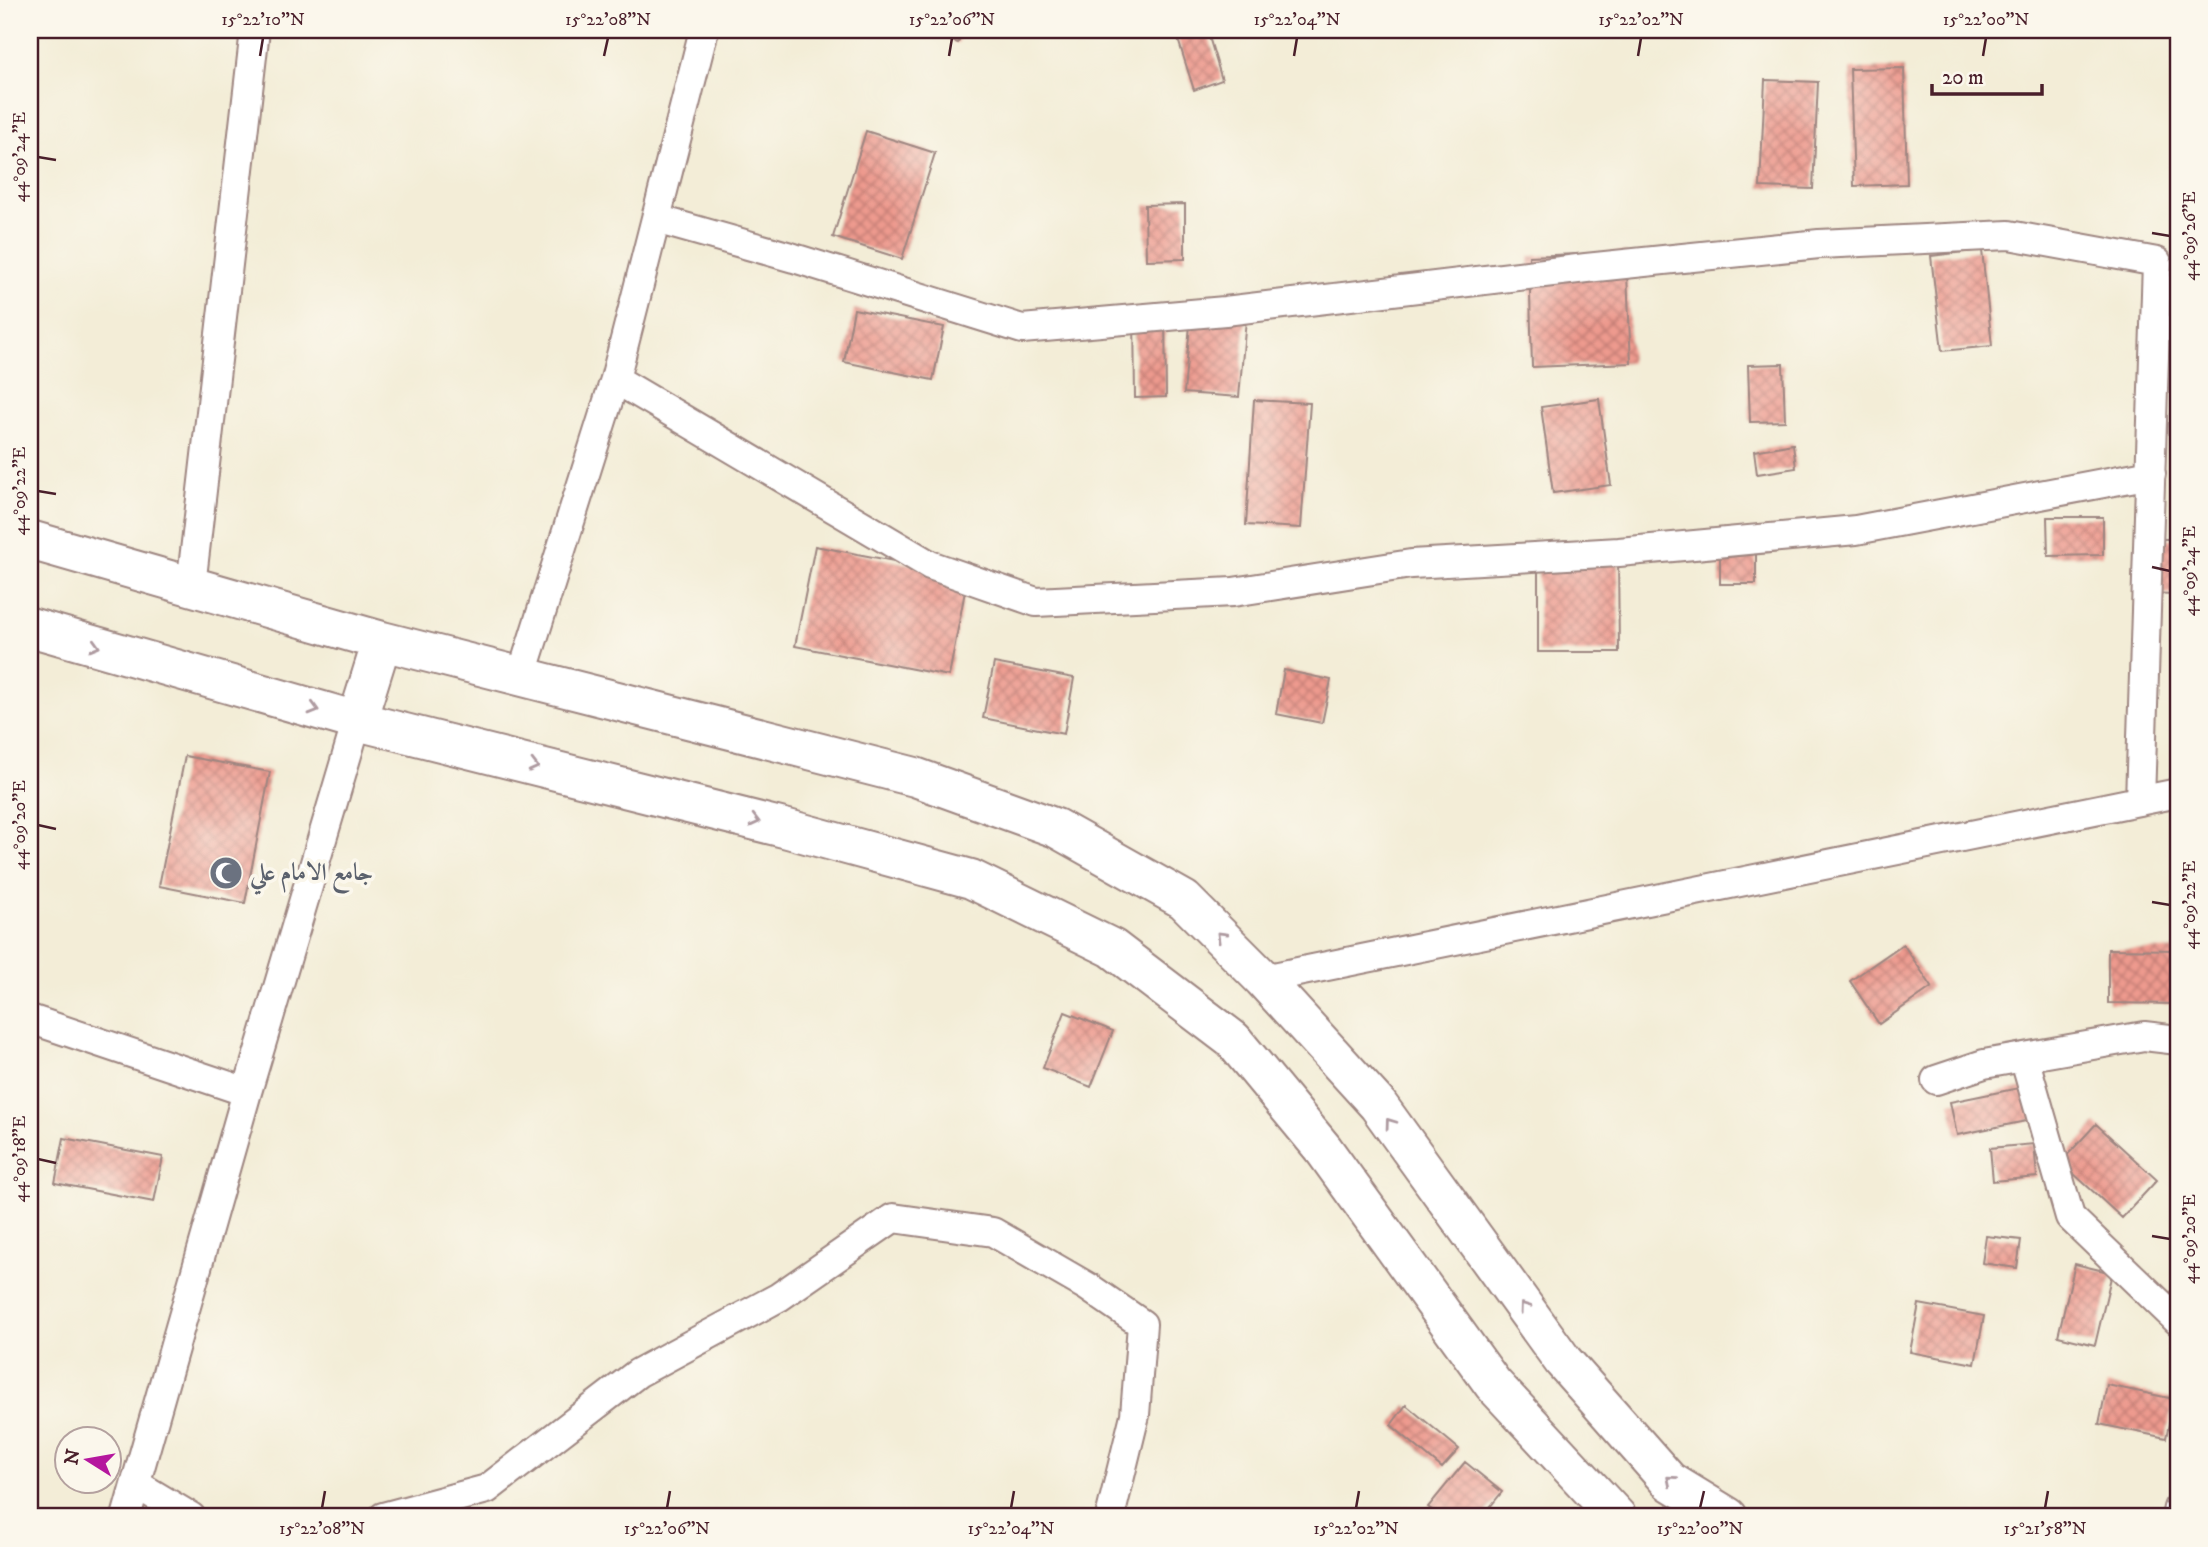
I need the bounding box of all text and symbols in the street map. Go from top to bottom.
text: 15°22'10"N [221,9,305,31]
text: 15°22'08"N [565,9,651,31]
text: 15°22'06"N [909,9,995,31]
text: 15°22'04"N [1253,9,1341,31]
text: 15°22'02"N [1598,9,1684,31]
text: 15°22'00"N [1943,9,2030,31]
scale bar [1932,52,2042,96]
text: 20 m [1942,65,1984,91]
text: 44°09'24"E [9,111,31,202]
text: 44°09'26"E [2179,191,2201,281]
text: 44°09'22"E [9,446,31,536]
text: 44°09'24"E [2179,525,2201,616]
one-way arrow [89,638,101,652]
one-way arrow [308,701,320,715]
one-way arrow [528,758,540,772]
text: 44°09'20"E [9,780,31,870]
one-way arrow [749,813,761,827]
mosque icon: جامع الامام علي [207,854,245,892]
place label: جامع الامام علي [249,858,373,895]
text: 44°09'22"E [2179,860,2201,950]
one-way arrow [1216,932,1229,945]
text: 44°09'18"E [9,1115,31,1203]
one-way arrow [1386,1118,1399,1130]
text: 44°09'20"E [2179,1194,2201,1284]
one-way arrow [1520,1302,1532,1315]
north arrow [52,1424,122,1494]
text: N [60,1447,86,1467]
one-way arrow [1666,1476,1679,1488]
text: 15°22'08"N [279,1518,365,1540]
text: 15°22'06"N [624,1518,710,1540]
text: 15°22'04"N [967,1518,1055,1540]
text: 15°22'02"N [1313,1518,1399,1540]
text: 15°22'00"N [1657,1518,1744,1540]
text: 15°21'58"N [2004,1518,2087,1540]

